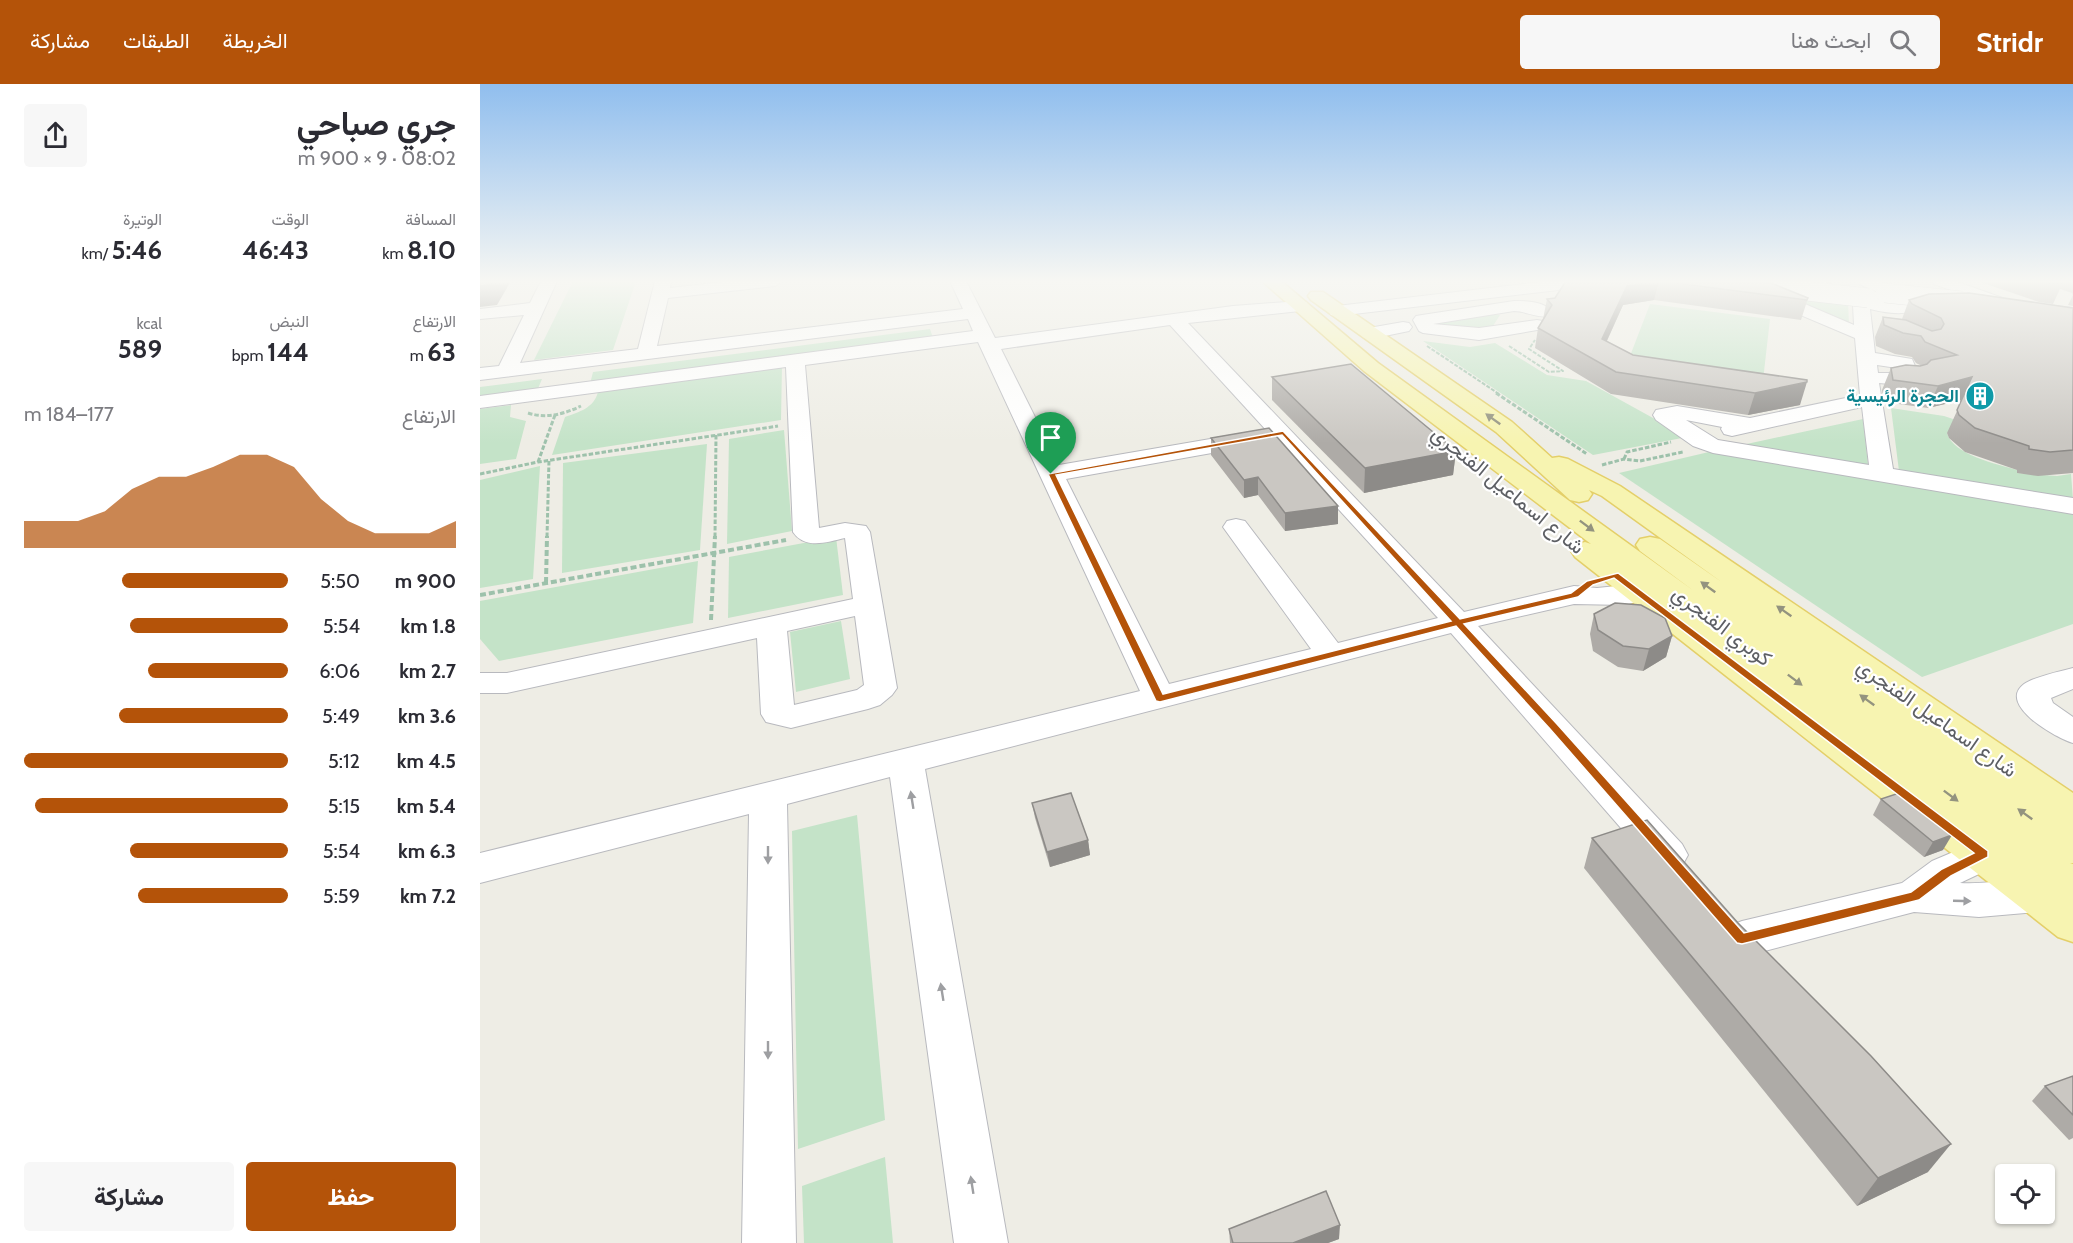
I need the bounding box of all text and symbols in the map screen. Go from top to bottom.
search box [1520,15,1940,69]
text: Stridr [1976,25,2043,59]
icon: search [1886,26,1919,59]
text: ابحث هنا [1791,27,1871,54]
text: مشاركة [30,28,90,53]
text: الطبقات [123,28,190,53]
text: الخريطة [223,28,288,53]
text: جري صباحي [297,103,456,143]
button: share [24,104,87,167]
text: 08:02 · 9 × 900 m [298,146,456,170]
text: الوتيرة [123,210,162,229]
text: الوقت [271,210,309,229]
text: المسافة [405,210,456,229]
text: 5:46 [112,234,162,266]
text: 46:43 [242,234,309,266]
text: 8.10 [407,234,456,266]
text: /km [82,244,112,263]
text: km [382,244,407,263]
text: النبض [269,312,309,331]
text: الارتفاع [413,312,456,331]
text: kcal [136,314,162,333]
text: 589 [118,333,162,365]
text: 144 [267,336,309,368]
text: 63 [427,336,456,368]
text: bpm [232,346,267,365]
text: m [410,346,427,365]
building icon: الحجرة الرئيسية [1964,380,1996,412]
place label: الحجرة الرئيسية [1846,385,1959,407]
text: 177–184 m [24,402,114,426]
text: الارتفاع [402,404,456,428]
pin [1025,412,1076,474]
one-way arrow [1486,413,1502,425]
street label: شارع اسماعيل الفنجري [1424,420,1590,563]
icon: arrive [1034,421,1067,454]
one-way arrow [1579,520,1595,532]
text: 5:50 [320,569,360,593]
text: 900 m [395,569,456,593]
street label: كوبري الفنجري [1665,580,1777,675]
one-way arrow [1701,581,1717,593]
one-way arrow [1776,606,1792,617]
text: 5:54 [323,614,360,638]
text: 1.8 km [401,614,456,638]
street label: شارع اسماعيل الفنجري [1850,653,2022,786]
text: 6:06 [319,659,360,683]
text: 2.7 km [399,659,456,683]
one-way arrow [1786,674,1802,686]
one-way arrow [1859,694,1875,706]
text: 5:49 [322,704,360,728]
text: 3.6 km [398,704,456,728]
text: 5:12 [328,749,360,773]
text: 4.5 km [397,749,456,773]
one-way arrow [907,790,916,809]
one-way arrow [1943,790,1959,802]
text: 5:15 [328,794,360,818]
text: 5.4 km [397,794,456,818]
one-way arrow [2018,808,2034,820]
text: 5:54 [323,839,360,863]
text: 6.3 km [398,839,456,863]
one-way arrow [763,845,773,864]
text: 5:59 [323,884,360,908]
text: 7.2 km [400,884,456,908]
one-way arrow [1952,896,1971,905]
one-way arrow [937,983,946,1002]
one-way arrow [763,1040,773,1059]
button: مشاركة [24,1162,234,1231]
button: حفظ [246,1162,456,1231]
map controls [1995,1164,2055,1224]
button: locate [1995,1164,2055,1224]
one-way arrow [967,1176,976,1195]

